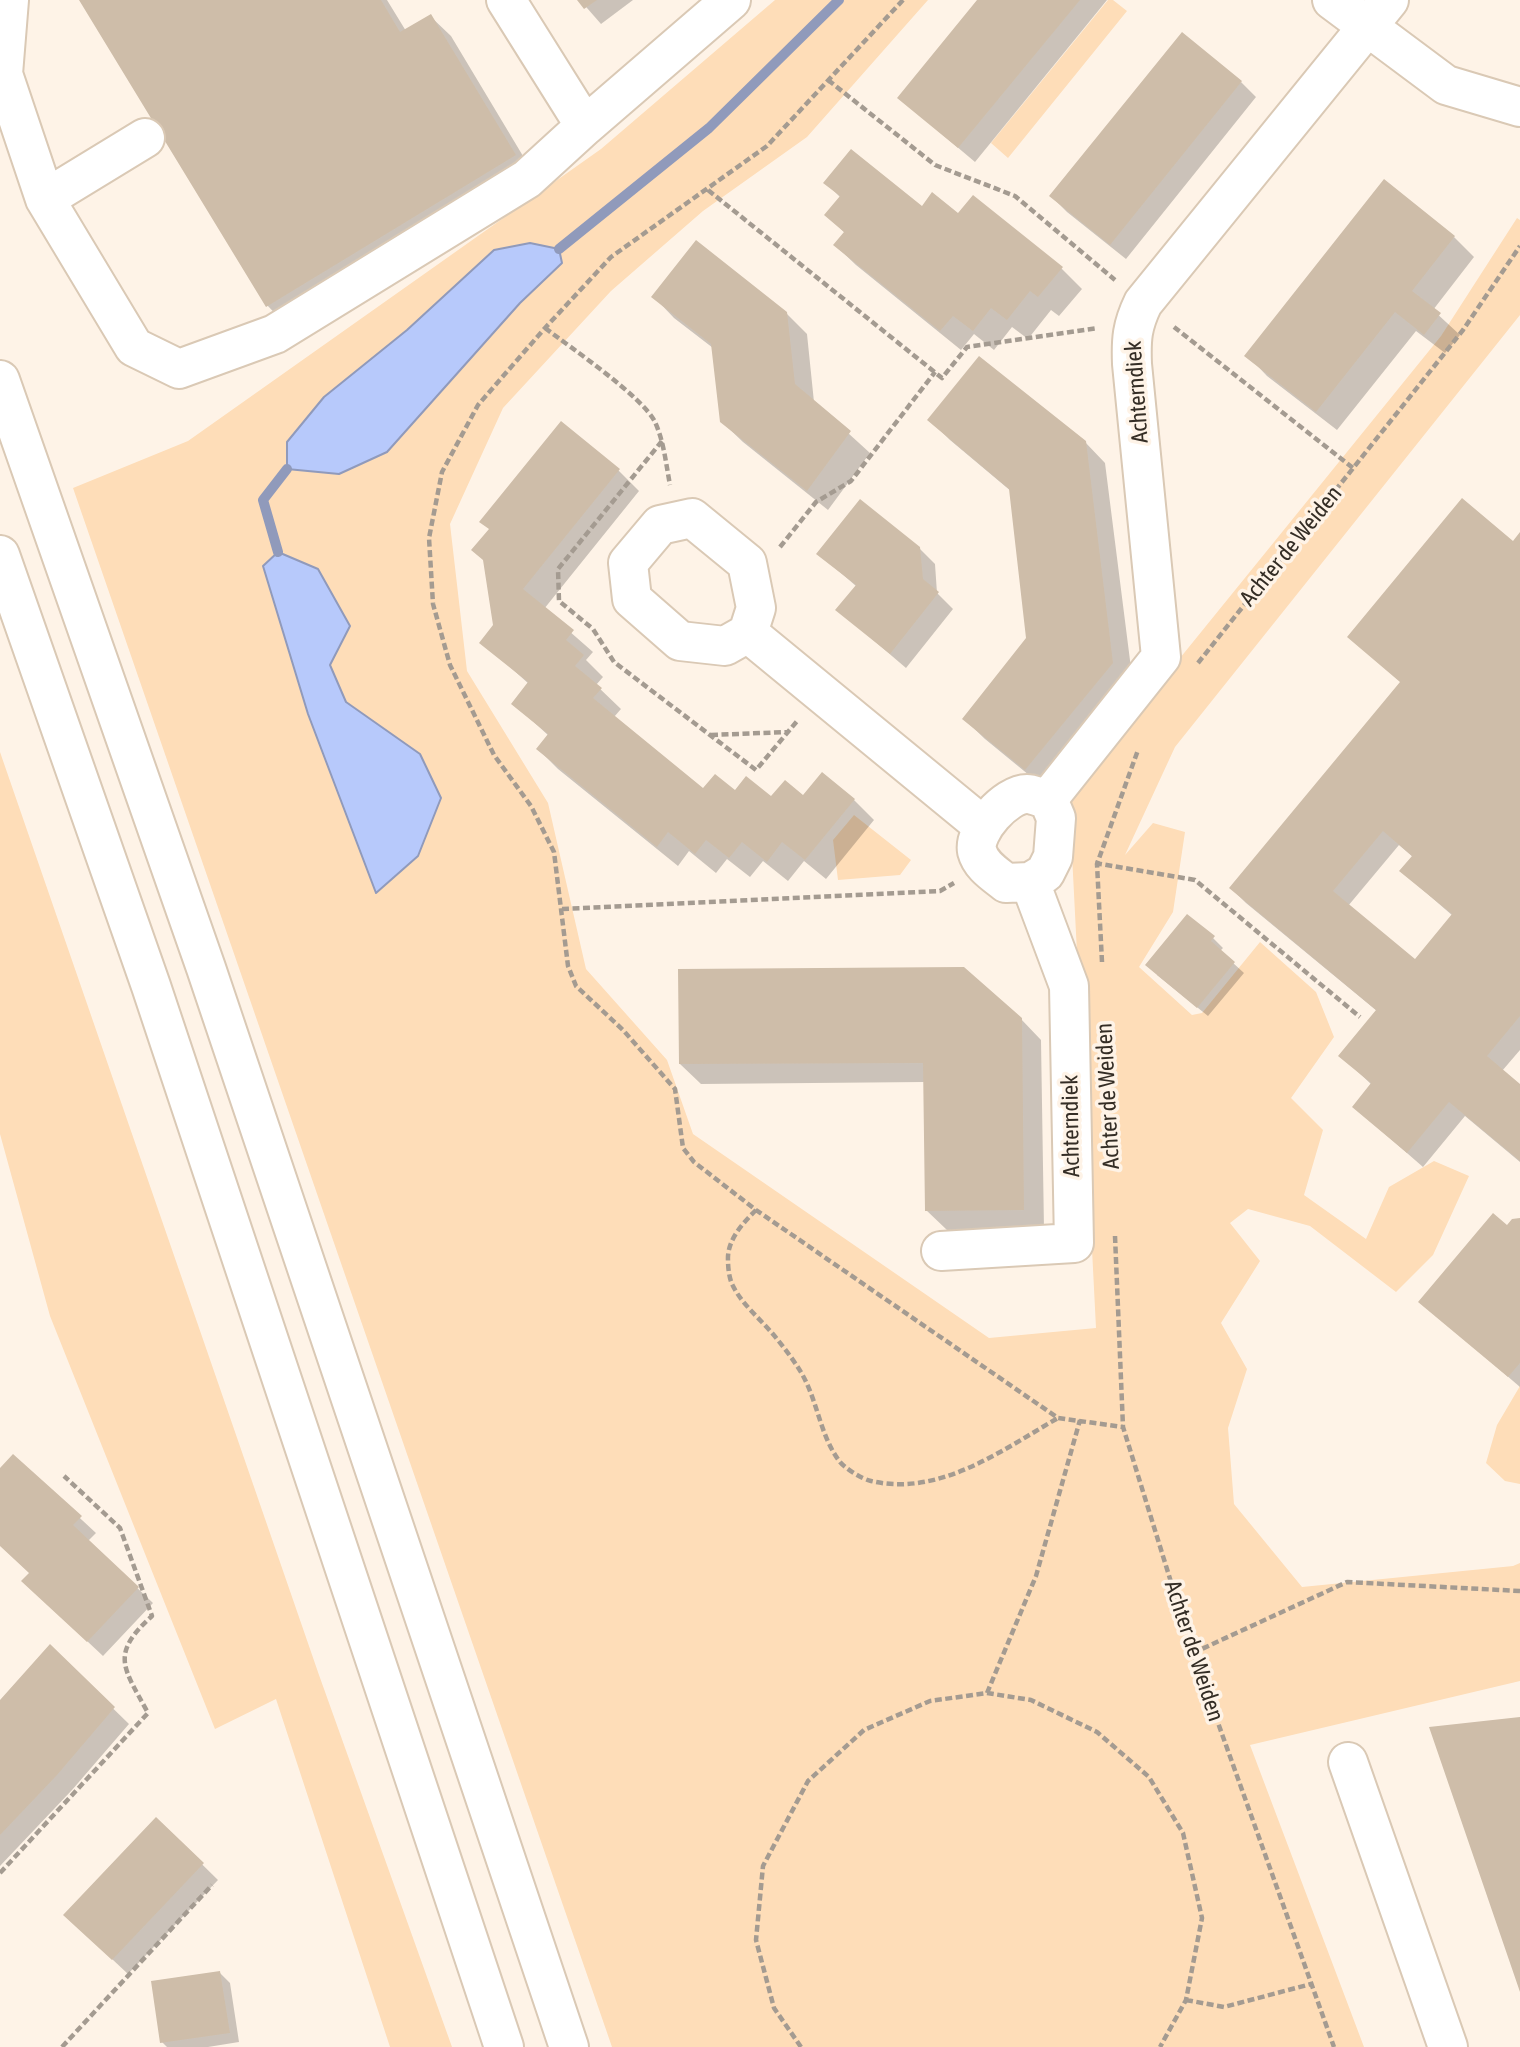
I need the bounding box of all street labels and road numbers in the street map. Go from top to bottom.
street label: Achterndiek [1120,340,1154,444]
street label: Achter de Weiden [1234,480,1348,612]
street label: Achter de Weiden [1090,1022,1126,1170]
street label: Achterndiek [1056,1075,1086,1177]
street label: Achter de Weiden [1158,1577,1230,1725]

